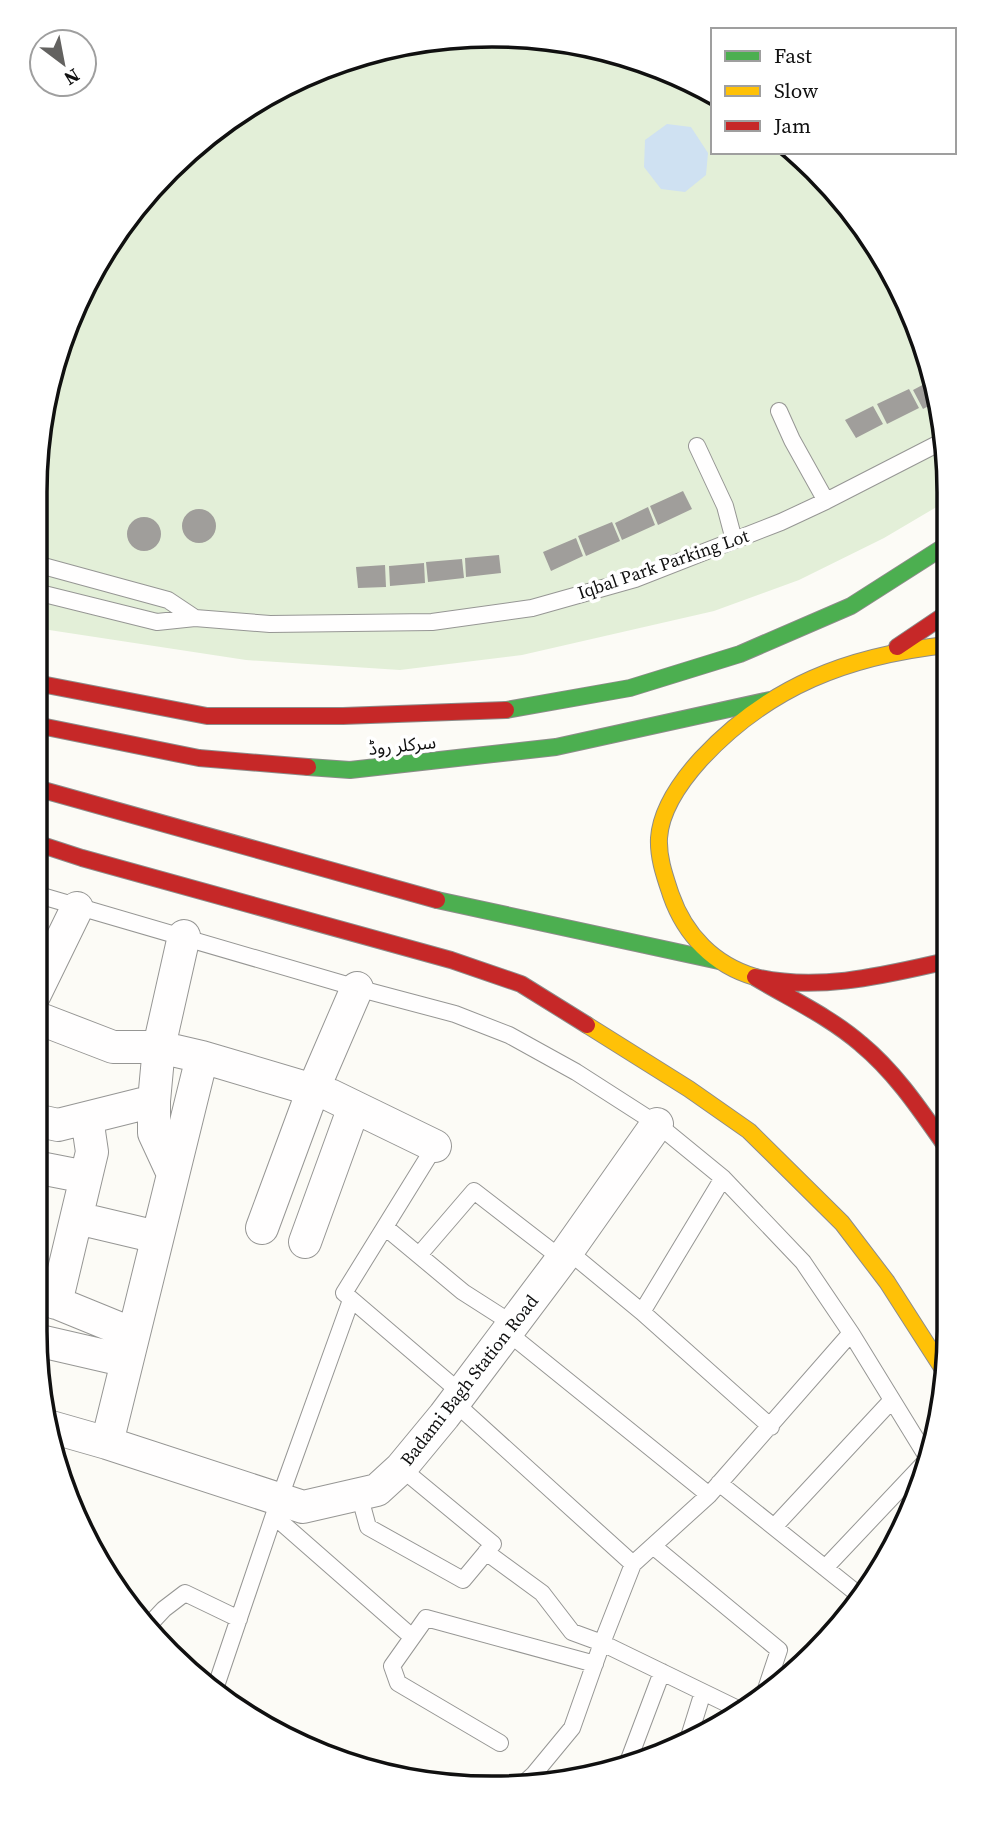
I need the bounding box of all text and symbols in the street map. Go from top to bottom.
north arrow [28,28,98,98]
legend [711,28,956,154]
text: Fast [774,41,812,70]
text: N [59,63,85,92]
text: Slow [774,76,818,105]
text: Jam [773,111,811,140]
street label: Iqbal Park Parking Lot [574,523,752,605]
street label: سرکلر روڈ [367,729,437,761]
street label: Badami Bagh Station Road [394,1289,544,1471]

